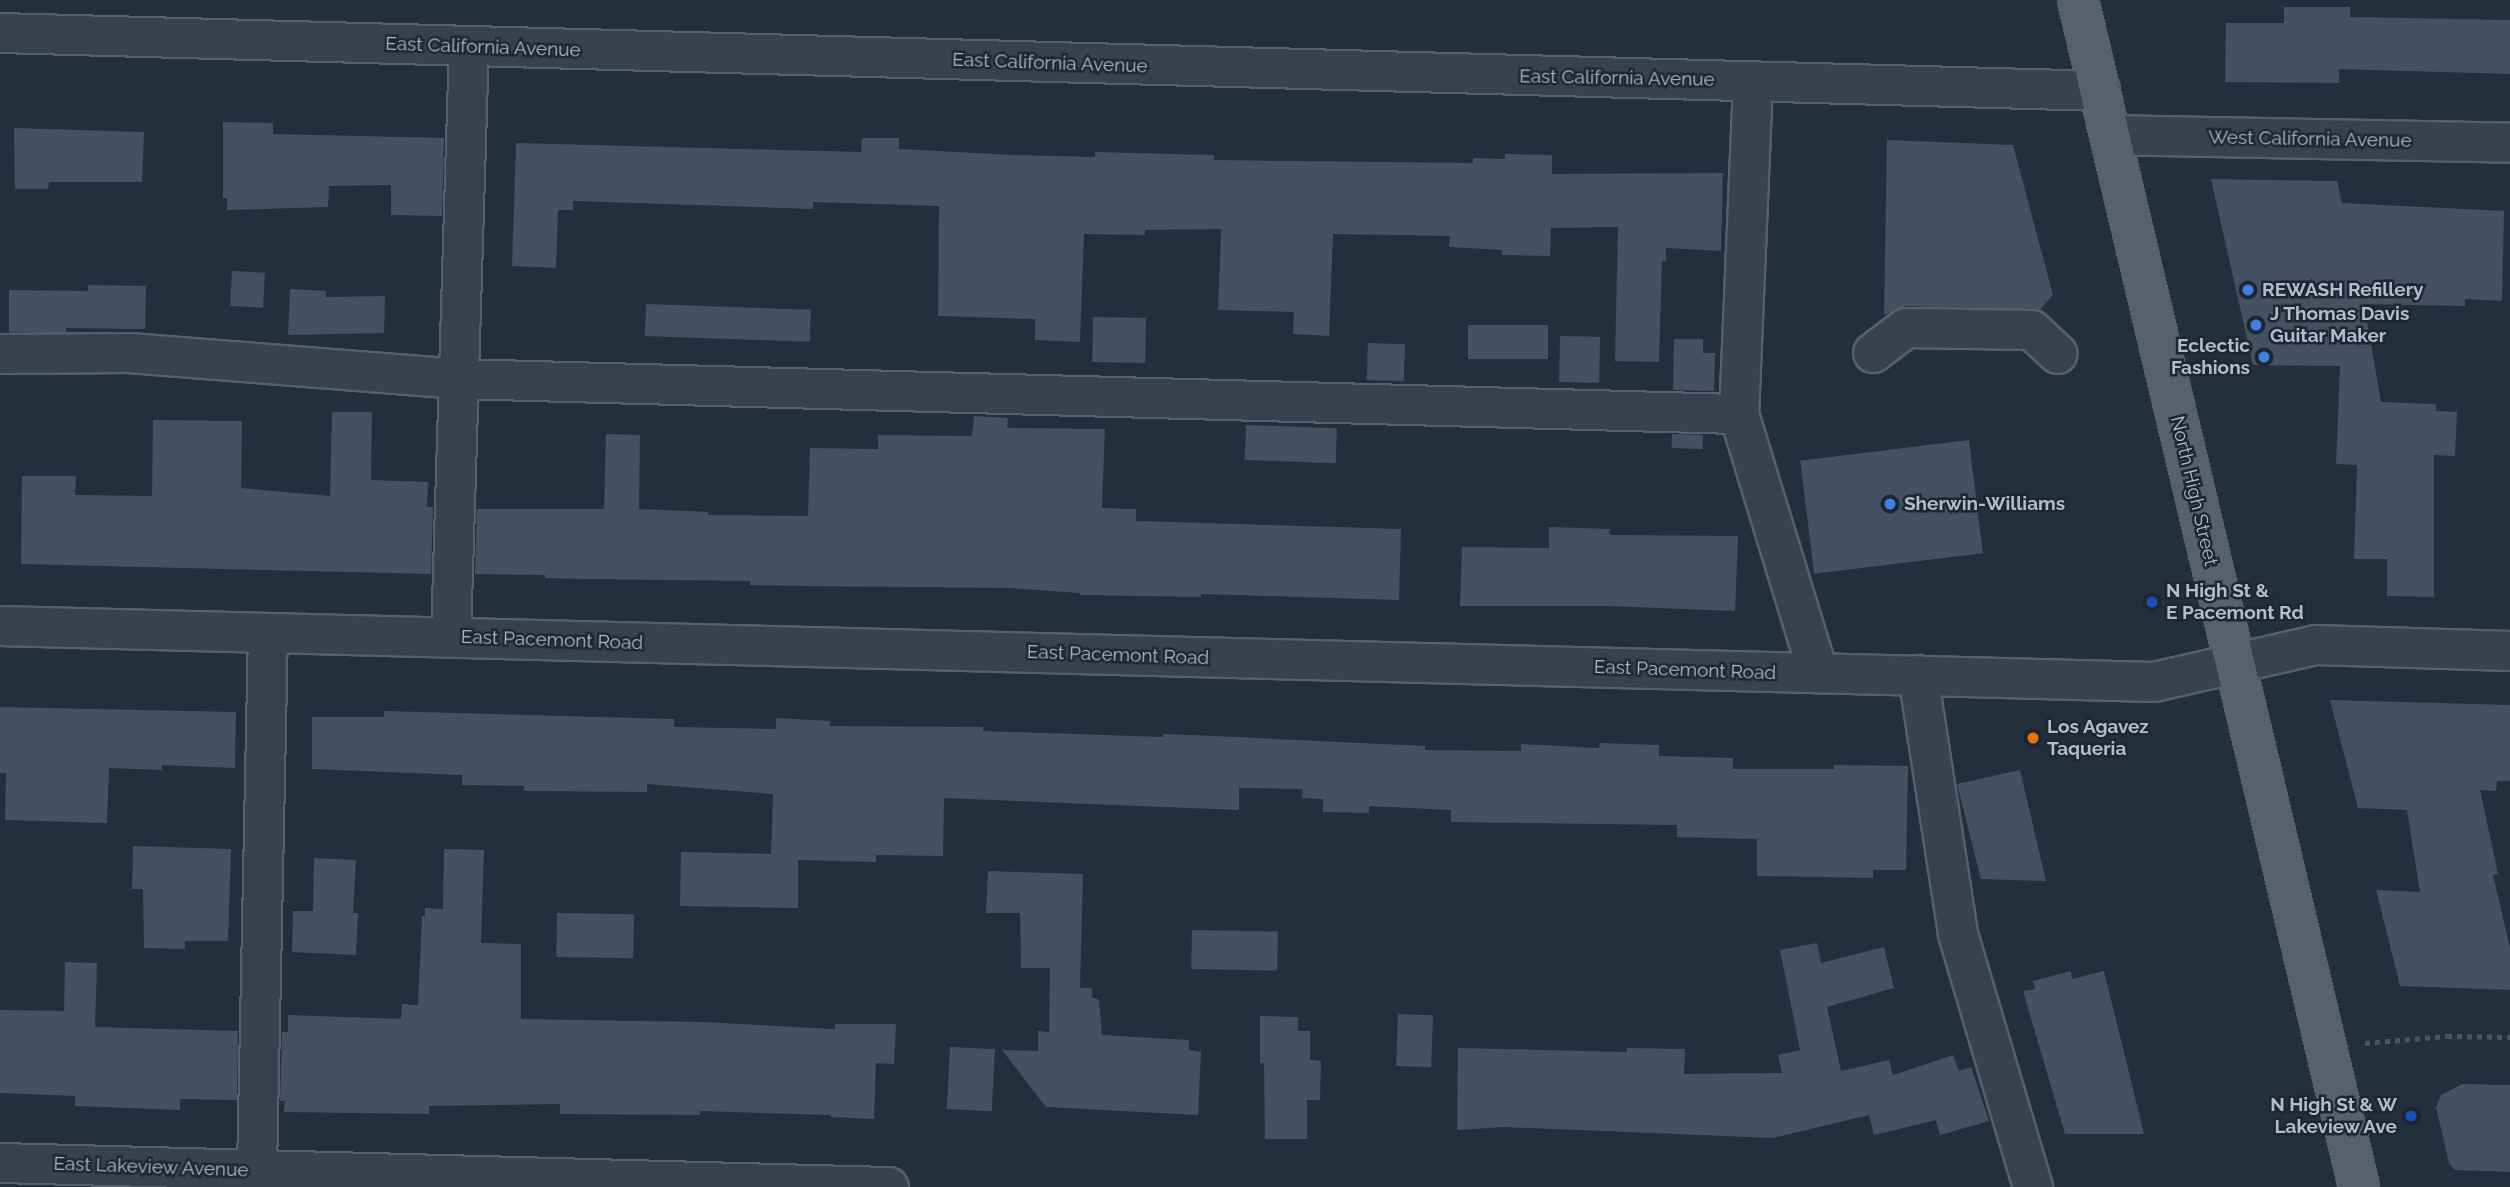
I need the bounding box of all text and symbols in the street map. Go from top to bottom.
street label: East California Avenue [385,32,581,62]
street label: East California Avenue [952,48,1148,78]
street label: East California Avenue [1519,65,1715,91]
street label: West California Avenue [2208,126,2412,152]
place label: REWASH Refillery [2262,279,2424,301]
marker: REWASH Refillery [2240,282,2256,298]
place label: J Thomas Davis Guitar Maker [2270,303,2410,347]
marker: J Thomas Davis Guitar Maker [2248,317,2264,333]
place label: Eclectic Fashions [2171,335,2250,379]
marker: Eclectic Fashions [2256,349,2272,365]
street label: North High Street [2166,414,2222,568]
place label: Sherwin-Williams [1904,493,2065,515]
marker: Sherwin-Williams [1882,496,1898,512]
place label: N High St & E Pacemont Rd [2166,580,2304,624]
marker: N High St & E Pacemont Rd [2144,594,2160,610]
street label: East Pacemont Road [460,625,644,655]
street label: East Pacemont Road [1026,640,1210,670]
street label: East Pacemont Road [1593,655,1777,685]
place label: Los Agavez Taqueria [2047,716,2149,760]
marker: Los Agavez Taqueria [2025,730,2041,746]
place label: N High St & W Lakeview Ave [2269,1094,2397,1138]
marker: N High St & W Lakeview Ave [2403,1108,2419,1124]
street label: East Lakeview Avenue [53,1152,249,1182]

